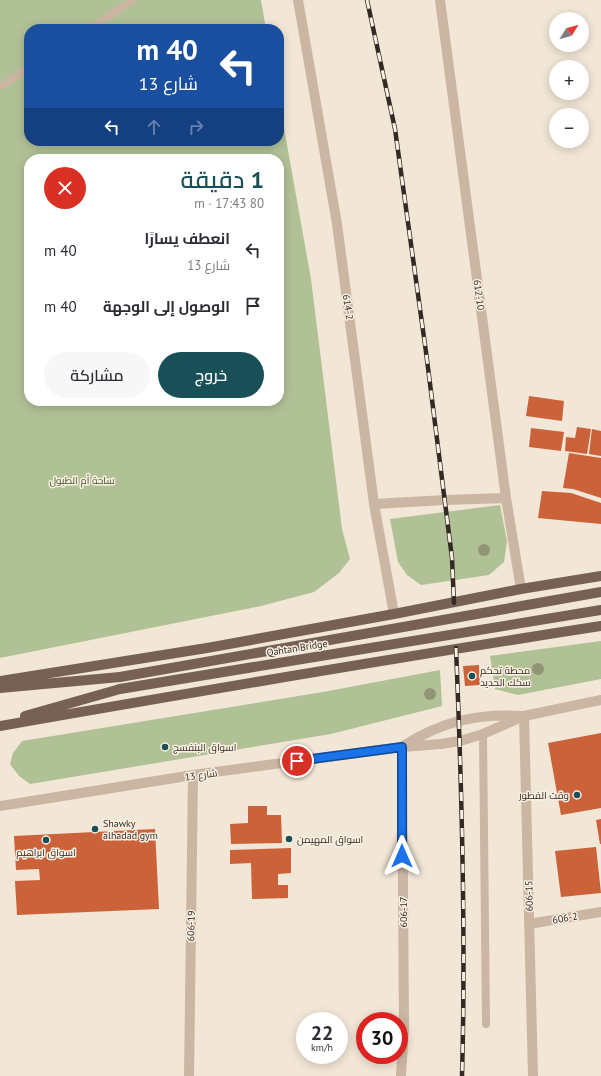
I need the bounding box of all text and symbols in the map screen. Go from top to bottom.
north arrow [549,12,589,52]
map controls [549,12,589,148]
text: 40 m [137,31,198,68]
icon: left [212,40,264,92]
button: + [549,60,589,100]
text: شارع 13 [139,72,198,95]
button: − [549,108,589,148]
icon: left [101,116,123,138]
icon: ahead [143,116,165,138]
icon: right [185,116,207,138]
text: 1 دقيقة [180,164,264,195]
button: close [44,167,86,209]
text: 80 m · 17:43 [194,195,264,212]
text: انعطف يسارًا [144,229,230,248]
icon: left [242,239,264,261]
text: 40 m [44,241,77,260]
text: شارع 13 [187,257,230,274]
street label: 612-10 [470,279,488,312]
street label: 614-2 [340,294,356,320]
icon: arrive [242,295,264,317]
text: 40 m [44,297,77,316]
text: الوصول إلى الوجهة [103,297,230,316]
button: مشاركة [44,352,150,398]
button: خروج [158,352,264,398]
park label: ساحة أم الطبول [49,474,115,488]
street label: Qahtan Bridge [266,637,328,659]
place label: محطة تحكم سكك الحديد [480,664,531,689]
marker: محطة تحكم سكك الحديد [467,671,477,681]
place label: اسواق البنفسج [173,741,236,754]
marker: اسواق البنفسج [160,742,170,752]
pin [280,744,314,778]
icon: arrive [286,750,308,772]
street label: شارع 13 [184,766,218,784]
place label: وقت الفطور [518,789,569,802]
marker: وقت الفطور [572,790,582,800]
place label: Shawky alhadad gym [103,817,158,842]
marker: Shawky alhadad gym [90,824,100,834]
place label: اسواق المهيمن [297,833,363,846]
marker: اسواق المهيمن [284,834,294,844]
marker: اسواق ابراهيم [41,835,51,845]
position arrow [381,835,423,877]
place label: اسواق ابراهيم [16,846,76,860]
street label: 606-15 [522,880,536,912]
street label: 606-17 [397,897,410,927]
street label: 606-2 [551,909,579,927]
street label: 606-19 [184,910,198,942]
speed limit sign: 30 [356,1012,408,1064]
text: 22 [311,1020,333,1046]
text: km/h [311,1041,333,1054]

